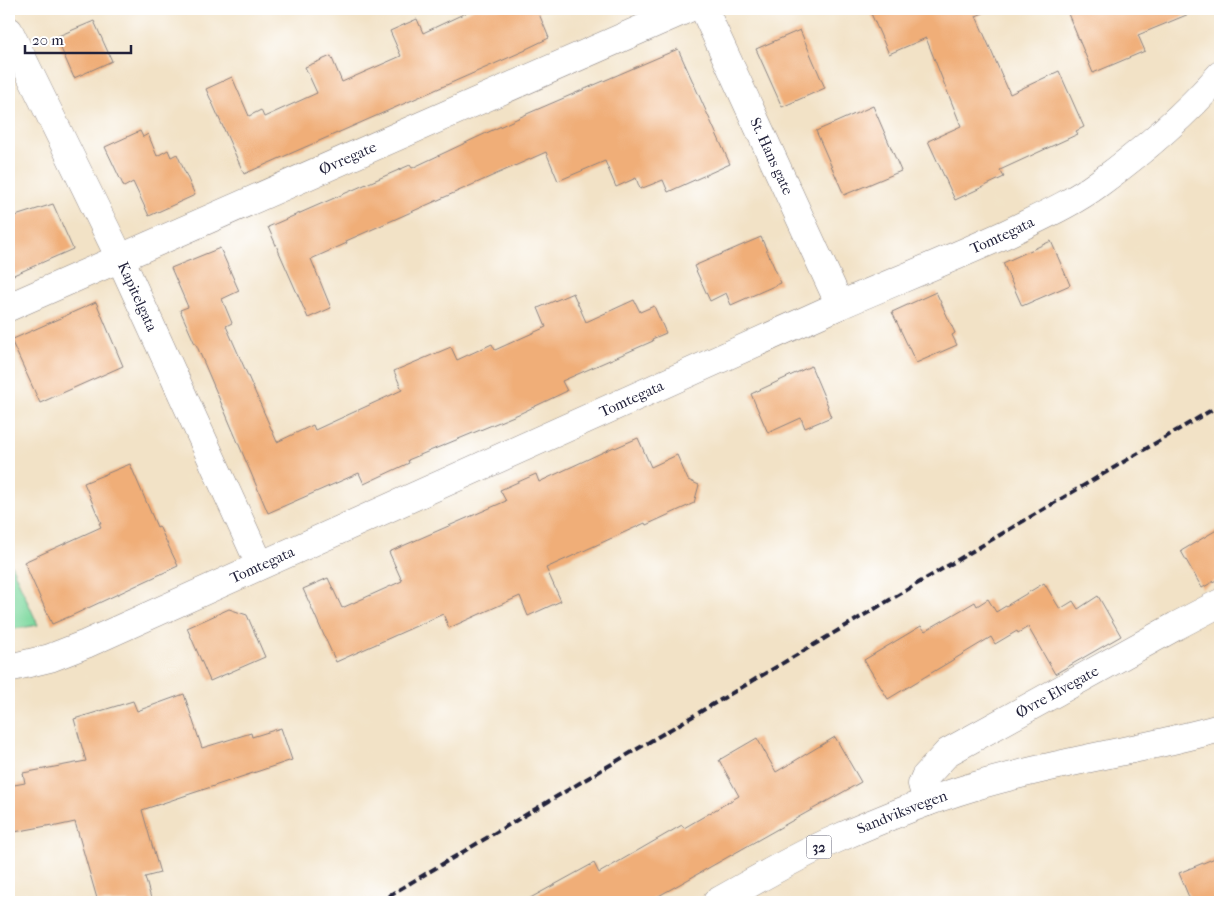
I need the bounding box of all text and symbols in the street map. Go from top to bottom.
scale bar [25,22,131,54]
text: 20 m [32,31,64,49]
street label: St. Hans gate [746,115,797,198]
street label: Øvregate [316,137,380,179]
street label: Tomtegata [967,212,1038,258]
street label: Kapitelgata [114,259,162,335]
street label: Tomtegata [597,376,668,421]
street label: Tomtegata [227,542,298,587]
street label: Øvre Elvegate [1013,661,1102,722]
street label: Sandviksvegen [854,786,950,838]
road number: 32 [806,836,832,859]

